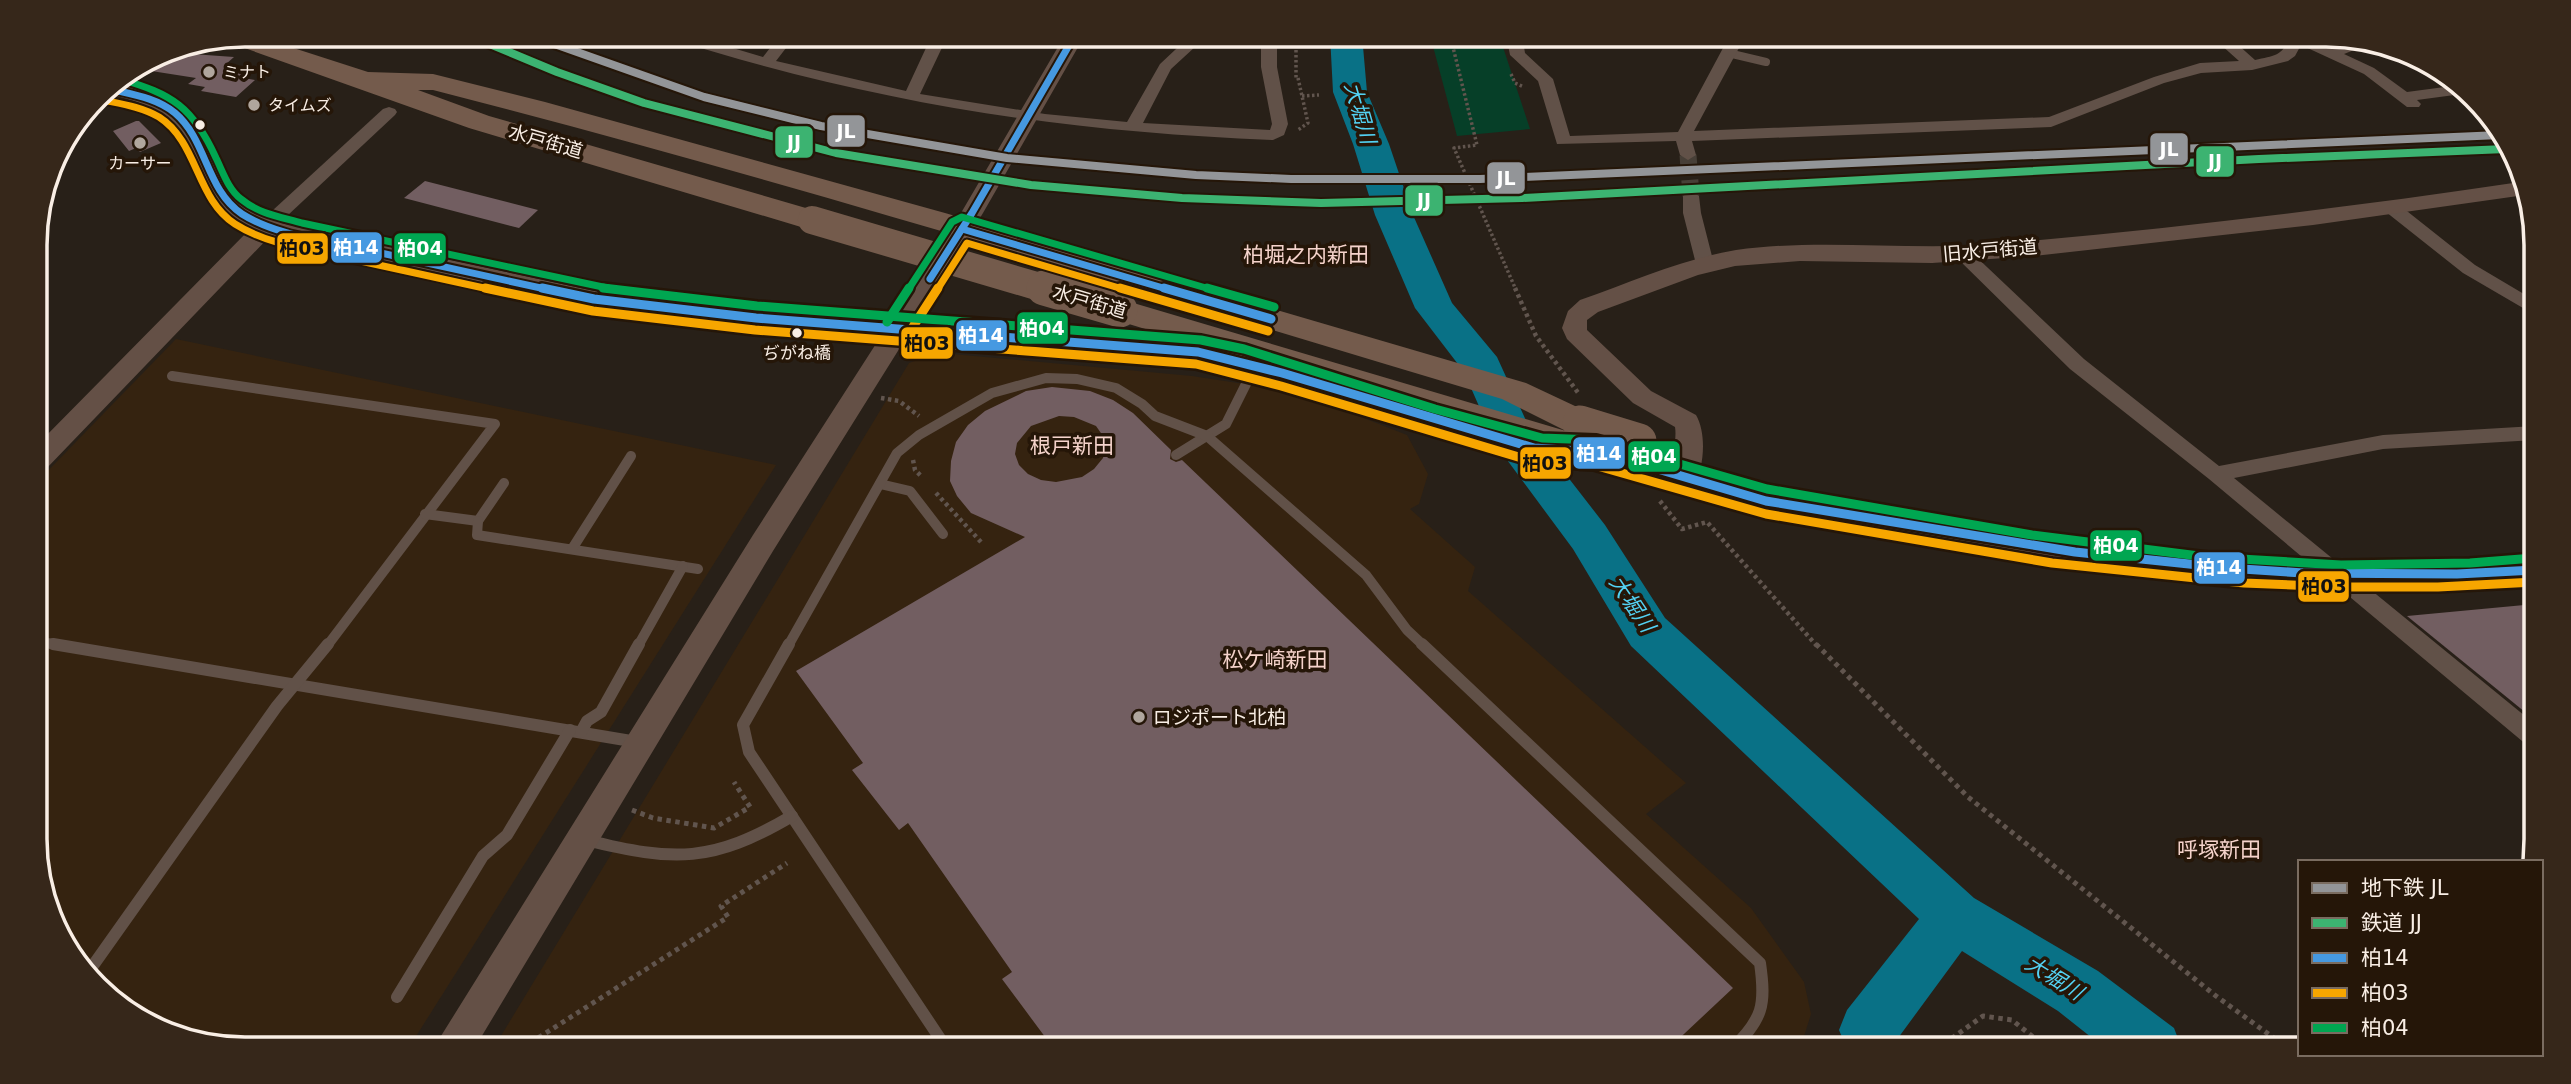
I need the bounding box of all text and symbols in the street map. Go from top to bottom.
place label: ミナト [223,63,271,82]
marker: ミナト [201,64,217,80]
water label: 大堀川 [1340,79,1381,149]
place label: タイムズ [268,96,332,115]
marker: タイムズ [246,97,262,113]
line badge: JL [826,114,866,148]
unlabelled marker [193,118,207,132]
street label: 水戸街道 [506,120,586,162]
text: JL [834,120,856,142]
line badge: JJ [774,125,814,159]
text: JJ [785,131,801,153]
line badge: JL [2149,132,2189,166]
marker: カーサー [132,135,148,151]
text: JL [2157,138,2179,160]
line badge: JJ [2195,145,2235,178]
text: JJ [2206,150,2222,172]
place label: カーサー [108,154,172,173]
line badge: JL [1486,161,1526,195]
text: JL [1494,167,1516,189]
line badge: JJ [1404,184,1444,217]
text: JJ [1415,189,1431,211]
line badge: 柏14 [330,231,383,264]
line badge: 柏03 [276,232,329,265]
line badge: 柏04 [393,232,447,265]
street label: 旧水戸街道 [1942,235,2038,265]
text: 柏14 [333,236,379,258]
text: 柏03 [279,237,325,259]
text: 柏04 [397,237,443,259]
district label: 柏堀之内新田 [1243,243,1369,267]
street label: 水戸街道 [1050,280,1130,322]
line badge: 柏04 [1016,311,1069,345]
text: 柏04 [1019,317,1065,339]
line badge: 柏14 [955,319,1008,352]
text: 柏14 [958,324,1004,346]
marker: ぢがね橋 [790,326,804,340]
line badge: 柏03 [900,326,954,360]
text: 柏03 [904,332,950,354]
place label: ぢがね橋 [763,343,831,363]
district label: 根戸新田 [1030,434,1114,458]
line badge: 柏14 [1572,436,1626,470]
line badge: 柏04 [1627,440,1681,473]
text: 柏14 [1576,442,1622,464]
text: 柏04 [1631,445,1677,467]
line badge: 柏03 [1519,446,1572,480]
text: 柏03 [1522,452,1568,474]
line badge: 柏04 [2089,529,2143,562]
text: 柏04 [2093,534,2139,556]
line badge: 柏14 [2193,551,2246,585]
text: 柏14 [2196,556,2242,578]
line badge: 柏03 [2297,570,2350,603]
water label: 大堀川 [1604,571,1661,638]
text: 柏03 [2301,575,2347,597]
district label: 松ケ崎新田 [1223,648,1328,672]
place label: ロジポート北柏 [1153,706,1286,728]
marker: ロジポート北柏 [1131,709,1147,725]
district label: 呼塚新田 [2177,838,2261,862]
legend [2298,860,2543,1056]
text: 地下鉄 JL [2361,876,2449,900]
text: 鉄道 JJ [2361,911,2422,935]
text: 柏14 [2361,946,2409,970]
water label: 大堀川 [2021,951,2089,1006]
text: 柏03 [2361,981,2409,1005]
text: 柏04 [2361,1016,2409,1040]

